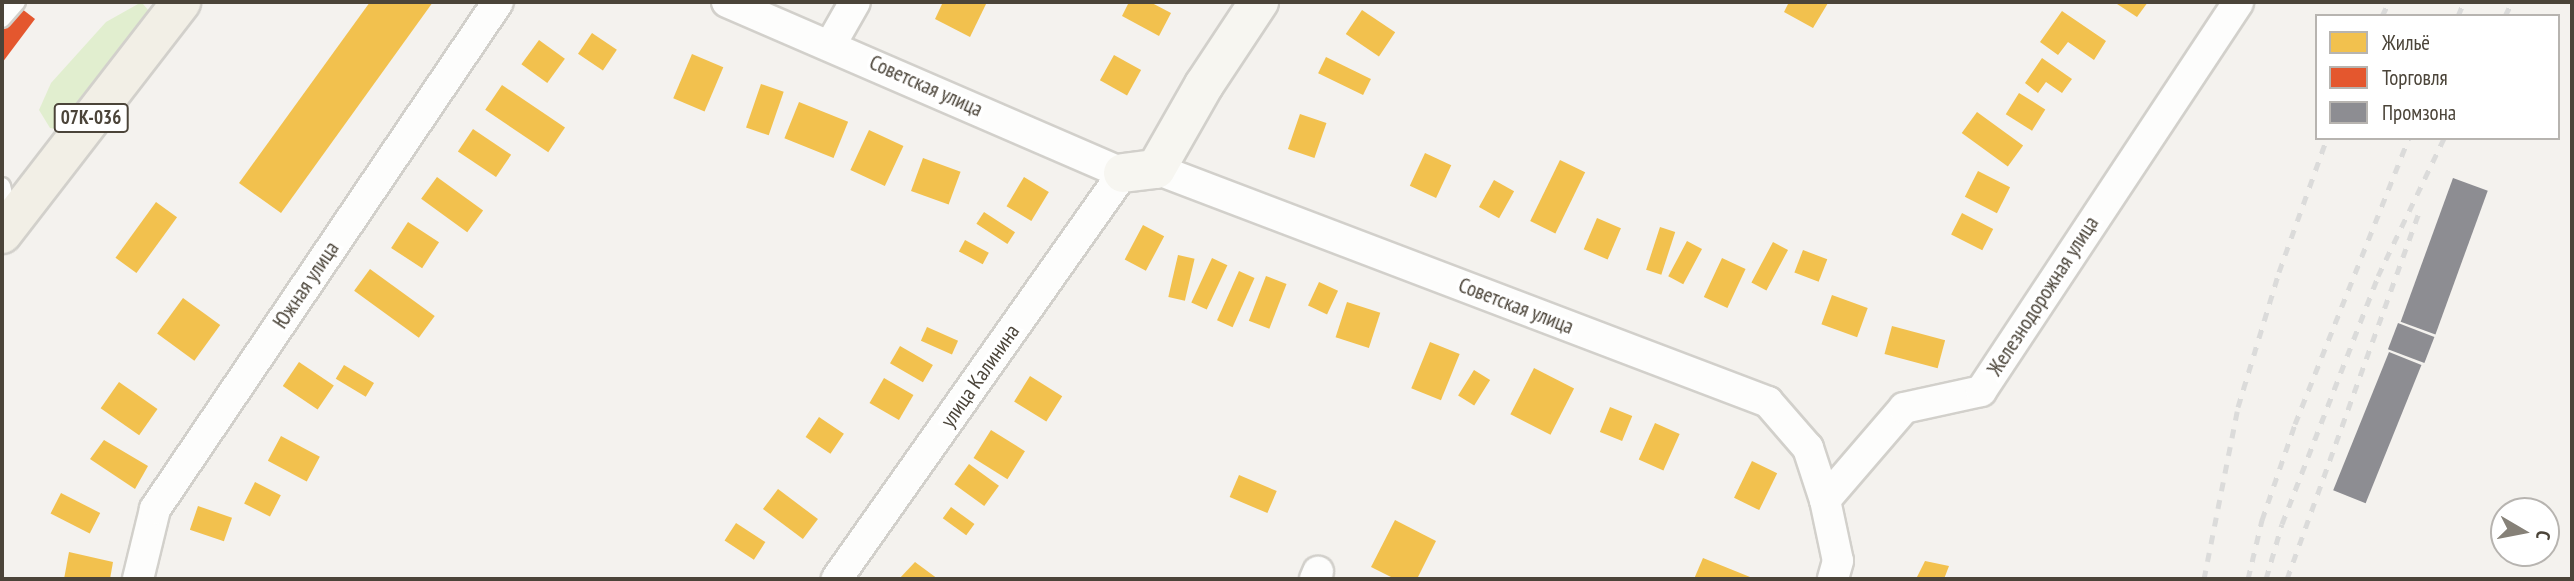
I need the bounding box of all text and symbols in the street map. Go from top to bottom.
legend [2315,14,2560,140]
text: Жильё [2382,29,2430,56]
street label: Советская улица [865,50,987,122]
text: Торговля [2382,64,2448,91]
text: Промзона [2382,99,2456,126]
road number: 07К-036 [52,102,130,134]
street label: Железнодорожная улица [1982,212,2104,380]
street label: Южная улица [268,237,344,333]
street label: Советская улица [1455,272,1577,340]
street label: улица Калинина [935,320,1025,432]
north arrow [2490,497,2560,567]
text: С [2531,529,2556,542]

